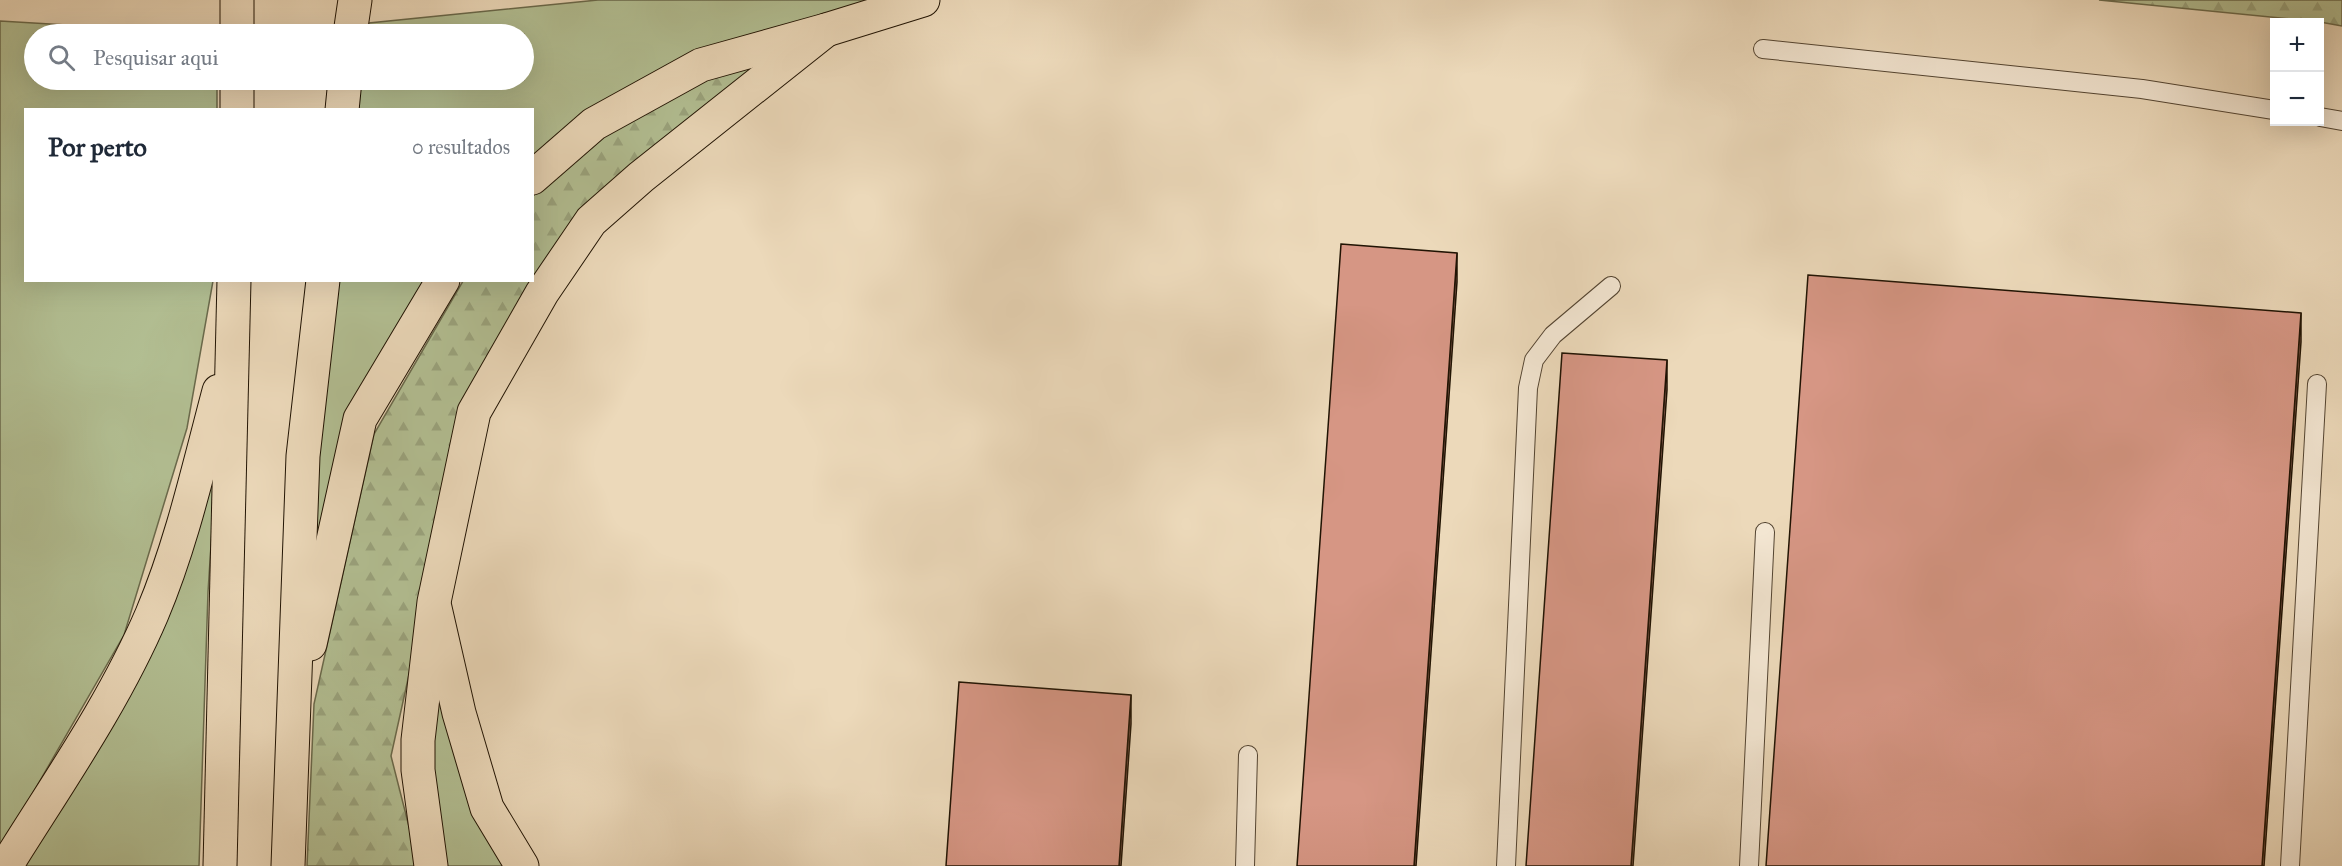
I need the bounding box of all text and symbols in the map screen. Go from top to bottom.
map controls [2270,18,2324,126]
button: + [2270,18,2324,72]
search box [24,24,534,90]
icon: search [45,41,78,74]
text: Pesquisar aqui [93,44,218,71]
button: − [2270,72,2324,126]
text: Por perto [48,131,147,163]
text: 0 resultados [412,135,510,159]

